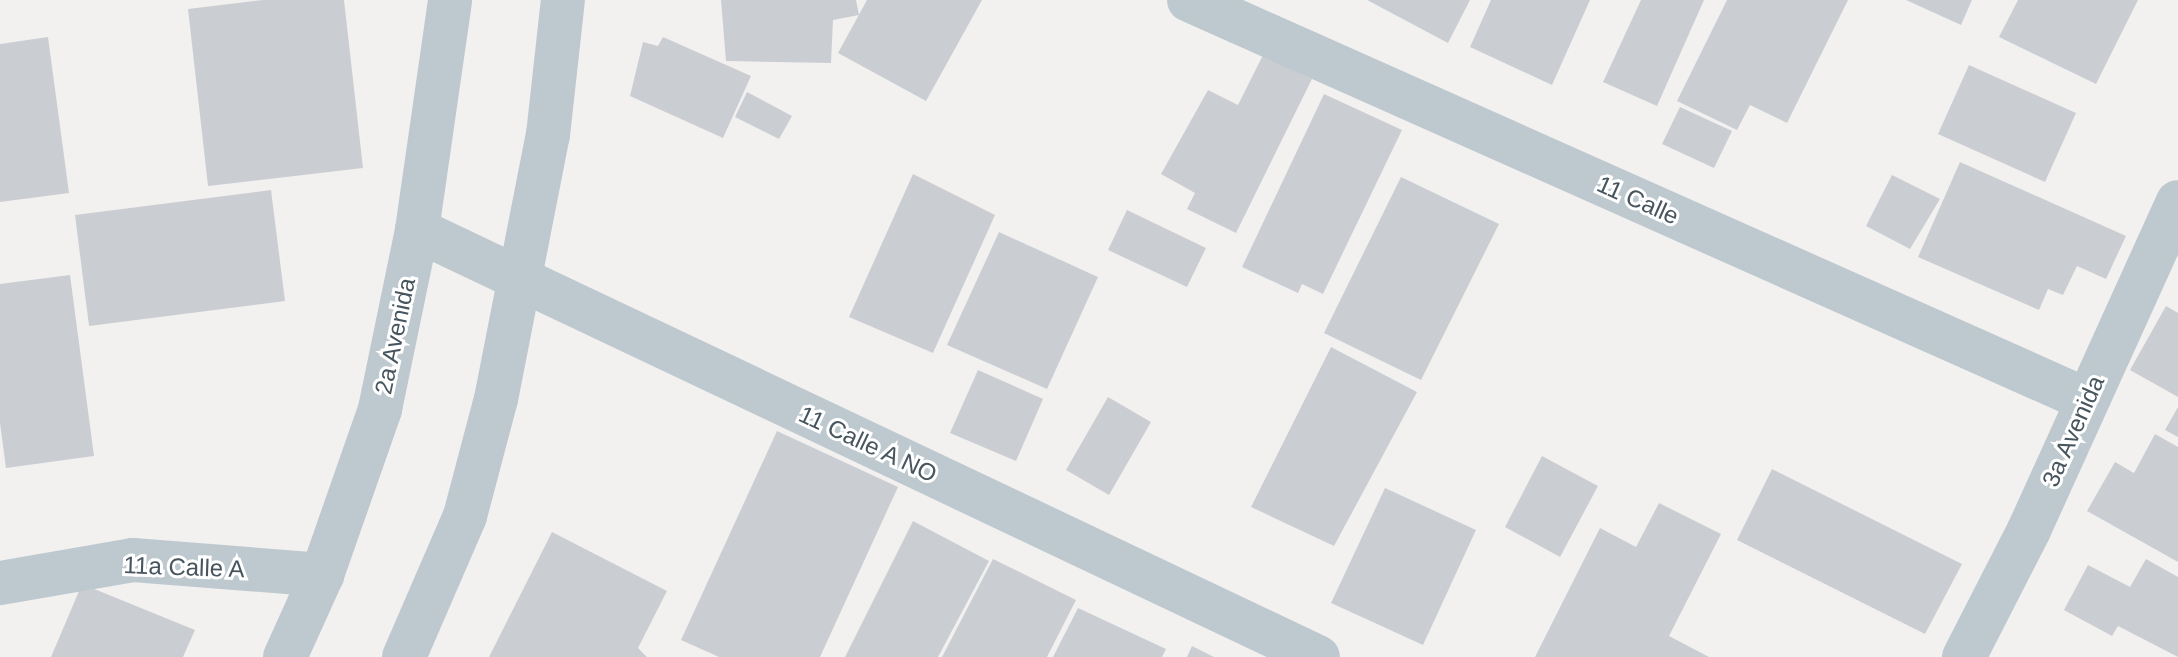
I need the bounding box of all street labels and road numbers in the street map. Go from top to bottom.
street label: 11 Calle [1593,169,1683,231]
street label: 2a Avenida [368,274,422,398]
street label: 3a Avenida [2036,370,2110,492]
street label: 11 Calle A NO [793,399,943,489]
street label: 11a Calle A [122,550,246,584]

